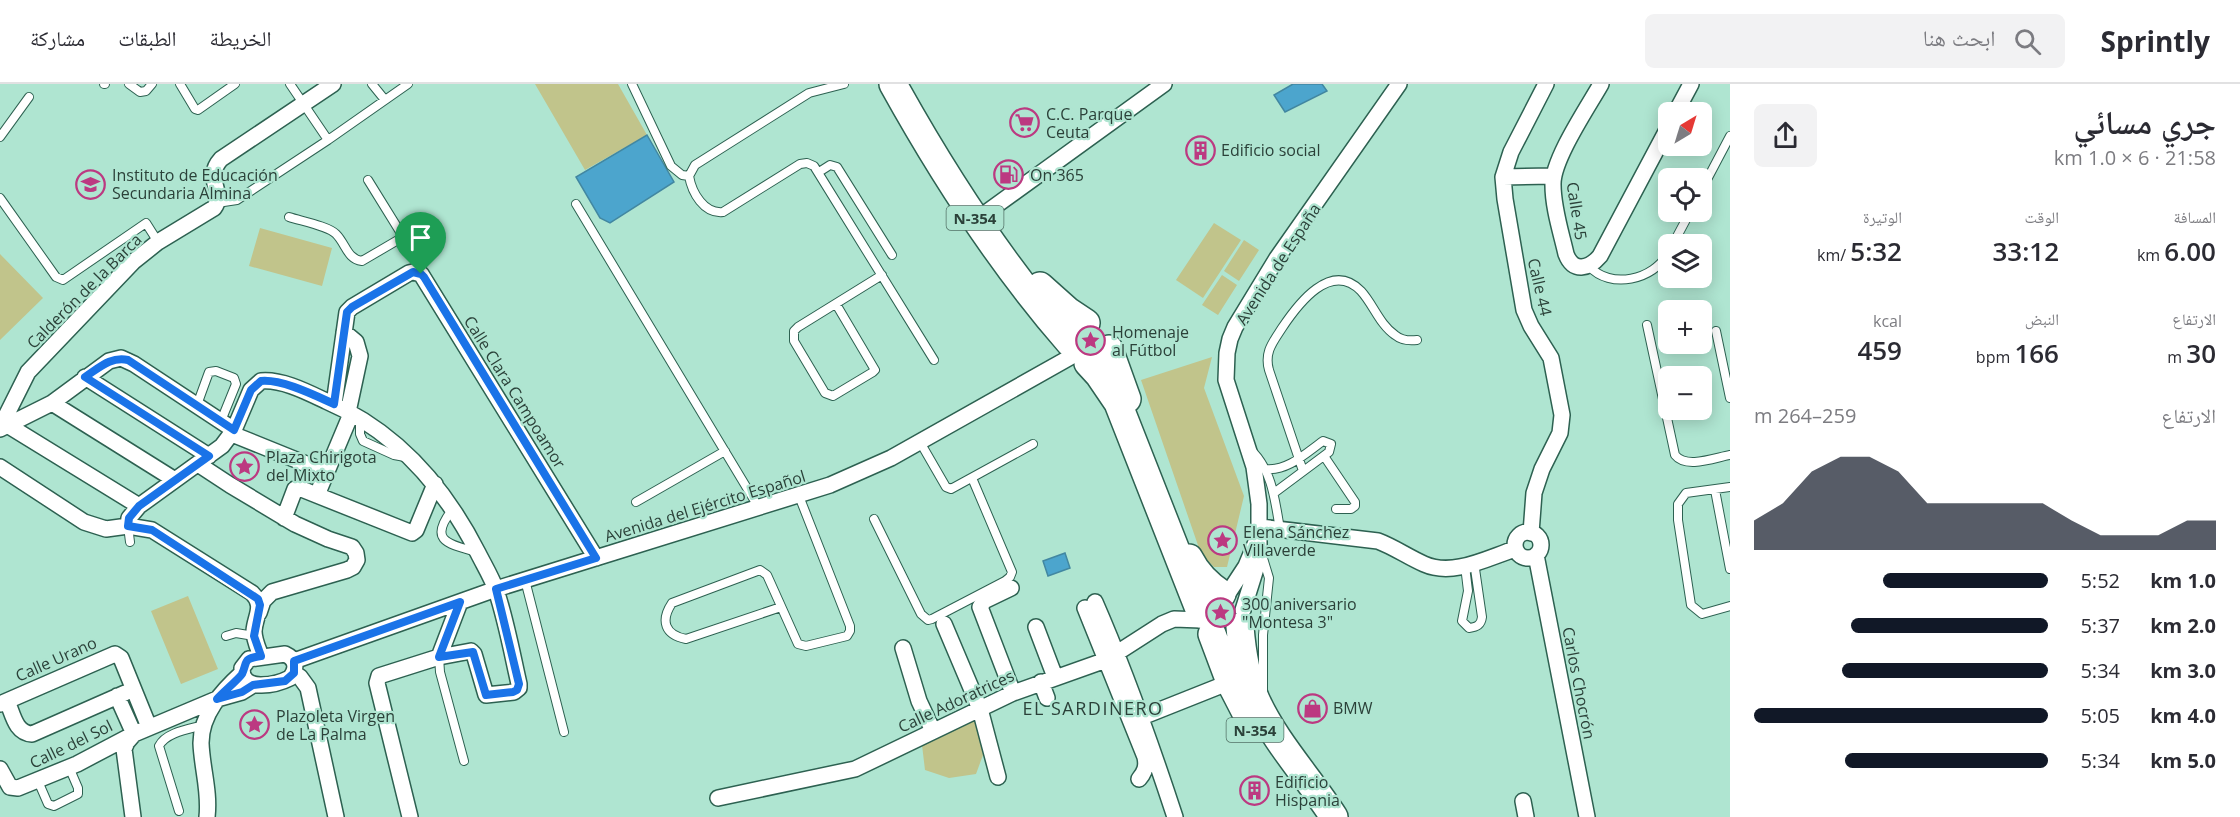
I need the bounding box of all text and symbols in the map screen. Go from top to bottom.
search box [1645,14,2065,68]
text: ابحث هنا [1923,22,1996,52]
text: Sprintly [2101,22,2210,60]
text: مشاركة [30,24,85,52]
text: الطبقات [118,24,177,52]
text: الخريطة [210,24,271,52]
icon: search [2011,25,2044,58]
text: جري مسائي [2073,99,2216,144]
north arrow [1658,102,1712,156]
map controls [1658,102,1712,420]
place label: C.C. Parque Ceuta [1046,103,1132,143]
button: share [1754,104,1817,167]
supermarket icon: C.C. Parque Ceuta [1009,107,1041,139]
building icon: Edificio social [1184,134,1216,166]
place label: Edificio social [1221,139,1321,161]
text: 21:58 · 6 × 1.0 km [2054,144,2216,171]
fuel station icon: On 365 [993,159,1025,191]
place label: Instituto de Educación Secundaria Almina [112,164,278,204]
place label: On 365 [1030,164,1084,186]
school or university icon: Instituto de Educación Secundaria Almina [75,168,107,200]
button: locate [1658,168,1712,222]
street label: Calle 45 [1562,180,1592,242]
street label: Avenida de España [1230,199,1326,329]
road number: N-354 [946,206,1004,230]
text: الوتيرة [1863,206,1902,228]
text: الوقت [2025,206,2059,228]
text: المسافة [2174,206,2216,228]
pin [395,212,446,274]
icon: arrive [404,221,437,254]
street label: Calderón de la Barca [22,229,146,353]
text: 5:32 [1850,233,1902,269]
text: 33:12 [1992,233,2059,269]
text: 6.00 [2164,233,2216,269]
button: layers [1658,234,1712,288]
text: /km [1817,244,1850,266]
text: km [2137,244,2164,266]
street label: Calle 44 [1523,256,1557,318]
button: + [1658,300,1712,354]
text: النبض [2025,308,2059,330]
text: الارتفاع [2172,308,2216,330]
text: kcal [1873,310,1902,332]
street label: Calle Clara Campoamor [459,312,571,473]
place label: Homenaje al Fútbol [1112,321,1189,361]
place icon: Homenaje al Fútbol [1075,325,1107,357]
text: 459 [1857,332,1902,368]
text: 166 [2014,335,2059,371]
text: 30 [2186,335,2216,371]
text: bpm [1976,346,2014,368]
text: m [2167,346,2186,368]
button: − [1658,366,1712,420]
text: 259–264 m [1754,402,1856,429]
text: الارتفاع [2161,402,2216,429]
place label: Plaza Chirigota del Mixto [266,446,377,486]
place icon: Plaza Chirigota del Mixto [229,450,261,482]
street label: Avenida del Ejército Español [602,465,808,547]
place label: Elena Sánchez Villaverde [1243,521,1349,561]
place icon: Elena Sánchez Villaverde [1206,525,1238,557]
text: 5:52 [2080,567,2120,594]
text: 1.0 km [2150,567,2216,594]
place label: 300 aniversario "Montesa 3" [1242,593,1357,633]
place icon: 300 aniversario "Montesa 3" [1205,597,1237,629]
text: 5:37 [2080,612,2120,639]
text: 2.0 km [2150,612,2216,639]
street label: Carlos Chocrón [1557,625,1601,741]
street label: Calle Urano [12,631,100,687]
text: 5:34 [2080,657,2120,684]
text: 3.0 km [2150,657,2216,684]
street label: Calle Adoratrices [894,664,1018,738]
shop icon: BMW [1296,692,1328,724]
district label: EL SARDINERO [1022,696,1164,720]
place label: BMW [1333,697,1373,719]
text: 5:05 [2080,702,2120,729]
text: 4.0 km [2150,702,2216,729]
place label: Plazoleta Virgen de La Palma [276,705,395,745]
place icon: Plazoleta Virgen de La Palma [239,709,271,741]
street label: Calle del Sol [26,714,116,774]
road number: N-354 [1226,718,1284,742]
text: 5:34 [2080,747,2120,774]
text: 5.0 km [2150,747,2216,774]
place label: Edificio Hispania [1275,771,1340,811]
building icon: Edificio Hispania [1238,775,1270,807]

